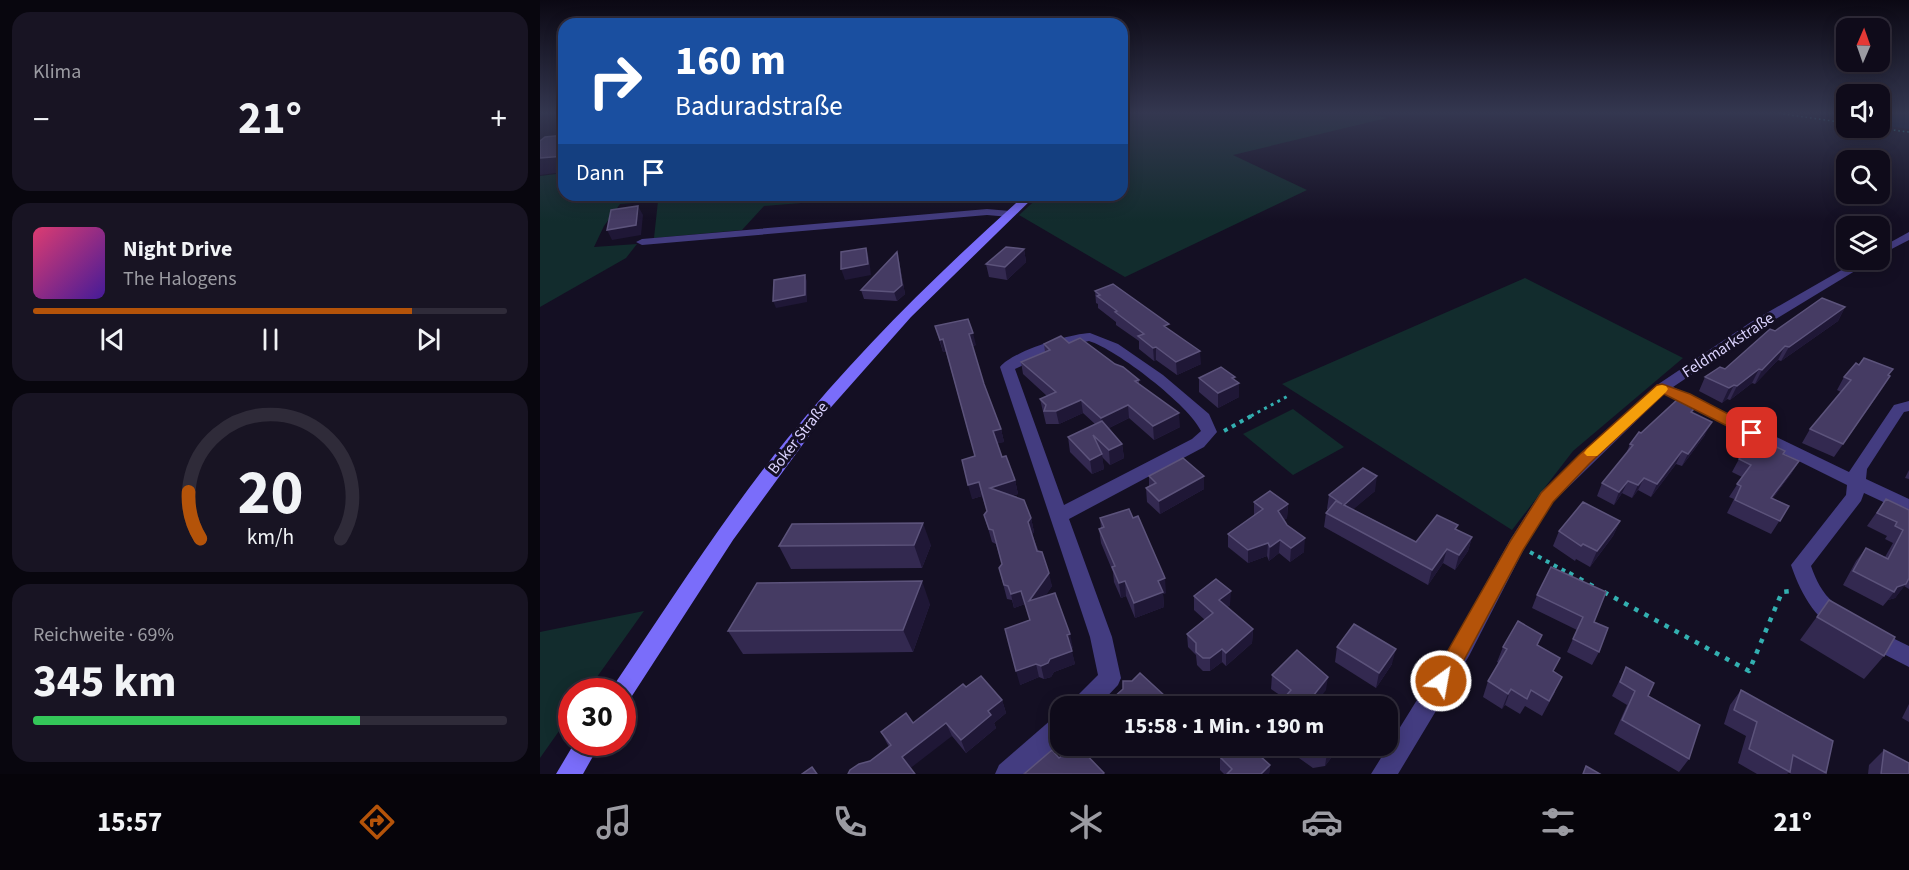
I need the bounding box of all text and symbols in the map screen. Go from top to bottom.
north arrow [1836,18,1890,72]
map controls [1836,18,1890,270]
text: 160 m [675,31,786,91]
icon: right [576,42,654,120]
text: Klima [33,58,81,86]
button: sound [1836,84,1890,138]
text: 21° [238,87,302,151]
text: Baduradstraße [675,87,843,126]
text: − [33,96,49,143]
text: + [491,96,507,143]
button: search [1836,150,1890,204]
icon: arrive [637,156,670,189]
text: Dann [576,157,625,189]
button: layers [1836,216,1890,270]
text: Night Drive [123,233,232,265]
text: The Halogens [123,265,237,293]
street label: Feldmarkstraße [1678,307,1778,383]
icon: previous [96,323,129,356]
icon: pause [254,323,287,356]
icon: next [412,323,445,356]
street label: Boker Straße [763,397,833,479]
pin [1726,407,1777,458]
icon: arrive [1735,416,1768,449]
text: 20 [237,449,303,538]
text: km/h [246,523,294,554]
text: Reichweite · 69% [33,621,174,649]
position arrow [1409,649,1473,713]
text: 345 km [33,650,177,714]
speed limit sign: 30 [558,678,636,756]
text: 15:58 · 1 Min. · 190 m [1124,710,1324,742]
icon: directions [356,801,398,843]
icon: music [593,801,635,843]
icon: phone [829,801,871,843]
icon: climate [1065,801,1107,843]
icon: car [1301,801,1343,843]
icon: filters [1537,801,1579,843]
text: 15:57 [97,803,162,842]
text: 21° [1774,803,1812,842]

